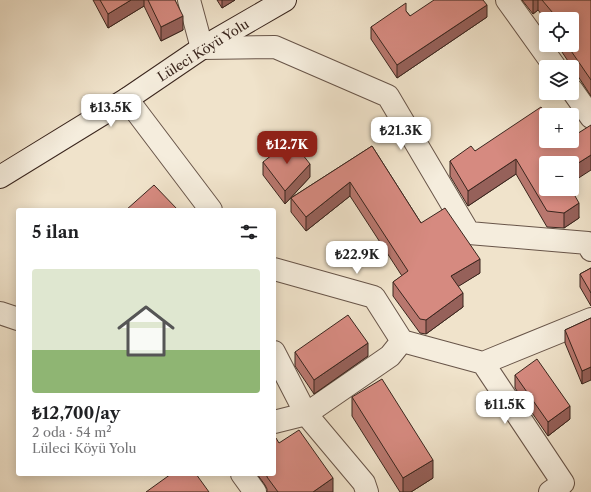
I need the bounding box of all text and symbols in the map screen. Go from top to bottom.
map controls [539,12,579,196]
button: locate [539,12,579,52]
street label: Lüleci Köyü Yolu [154,16,252,84]
button: layers [539,60,579,100]
pin: ₺13.5K [78,94,144,128]
text: ₺13.5K [90,99,132,115]
button: + [539,108,579,148]
pin: ₺21.3K [368,117,434,151]
text: ₺21.3K [380,122,422,138]
pin: ₺12.7K [254,131,320,165]
text: ₺12.7K [266,136,308,152]
button: − [539,156,579,196]
icon: filters [238,221,260,243]
text: 5 ilan [32,222,79,242]
pin: ₺22.9K [324,241,390,275]
text: ₺22.9K [335,246,379,262]
icon: home [110,295,182,367]
pin: ₺11.5K [472,391,538,425]
text: ₺11.5K [485,396,525,412]
text: ₺12,700/ay [32,403,120,423]
text: 2 oda · 54 m² [32,424,112,440]
text: Lüleci Köyü Yolu [32,440,137,456]

